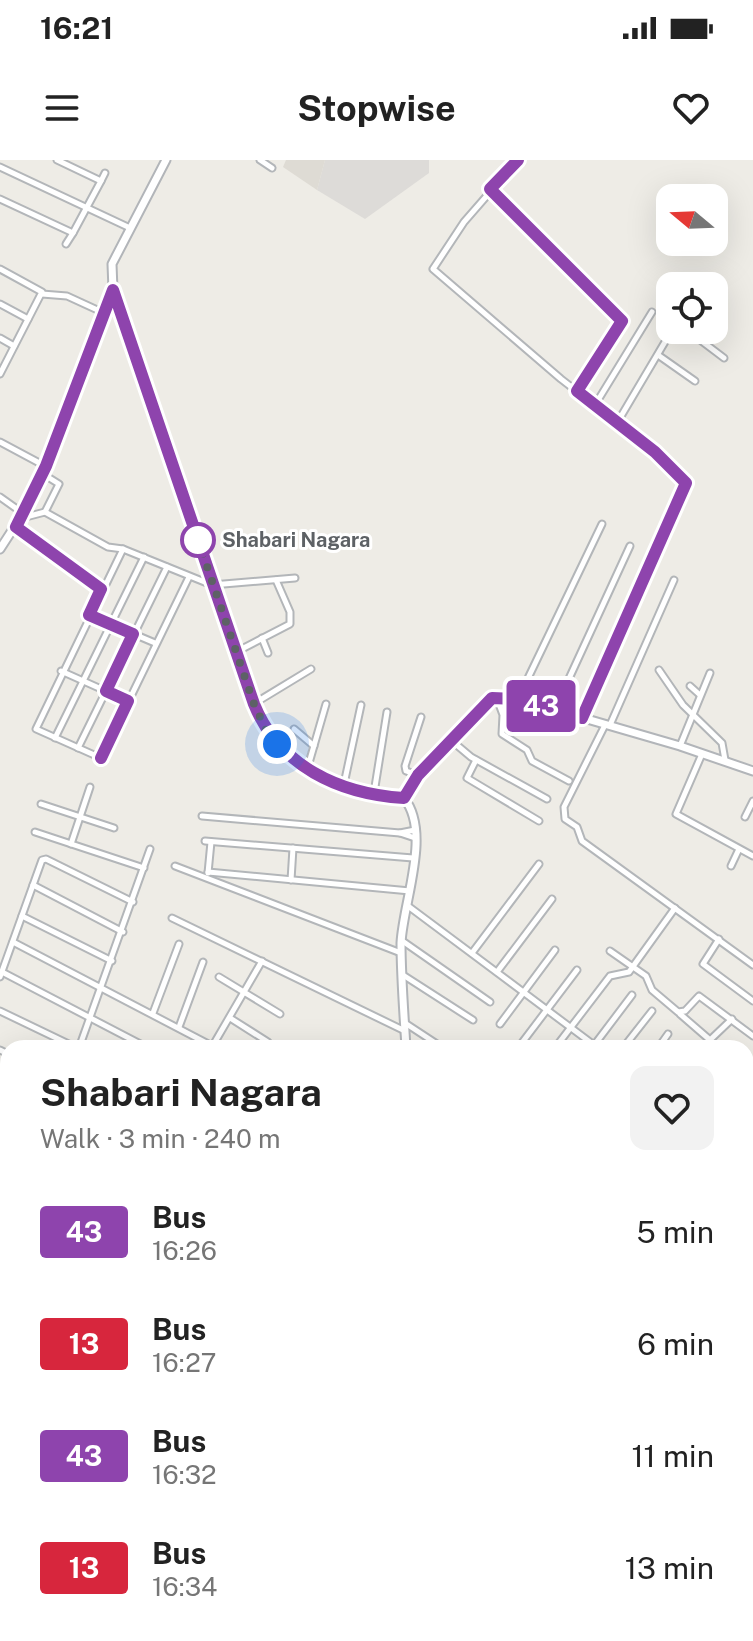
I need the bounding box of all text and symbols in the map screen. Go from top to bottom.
text: 16:21 [40,10,113,46]
icon: menu [40,86,84,130]
icon: heart [669,86,713,130]
text: Stopwise [297,87,456,129]
north arrow [656,184,728,256]
map controls [656,184,728,344]
button: locate [656,272,728,344]
marker: Shabari Nagara [181,523,215,557]
place label: Shabari Nagara [222,528,370,552]
line badge: 43 [505,680,577,732]
text: 43 [523,689,560,722]
your location [257,724,297,764]
button: heart [630,1066,714,1150]
text: Shabari Nagara [40,1070,322,1115]
text: Walk · 3 min · 240 m [40,1123,281,1154]
text: Bus [152,1199,206,1235]
text: 5 min [637,1214,714,1250]
text: 43 [66,1215,103,1248]
text: 16:26 [152,1235,217,1266]
text: Bus [152,1311,206,1347]
text: 6 min [637,1326,714,1362]
text: 13 [69,1327,99,1360]
text: 16:27 [152,1347,216,1378]
text: Bus [152,1423,206,1459]
text: 11 min [631,1438,714,1474]
text: 43 [66,1439,103,1472]
text: 16:32 [152,1459,217,1490]
text: Bus [152,1535,206,1571]
text: 13 min [625,1550,714,1586]
text: 13 [69,1551,99,1584]
text: 16:34 [152,1571,217,1602]

